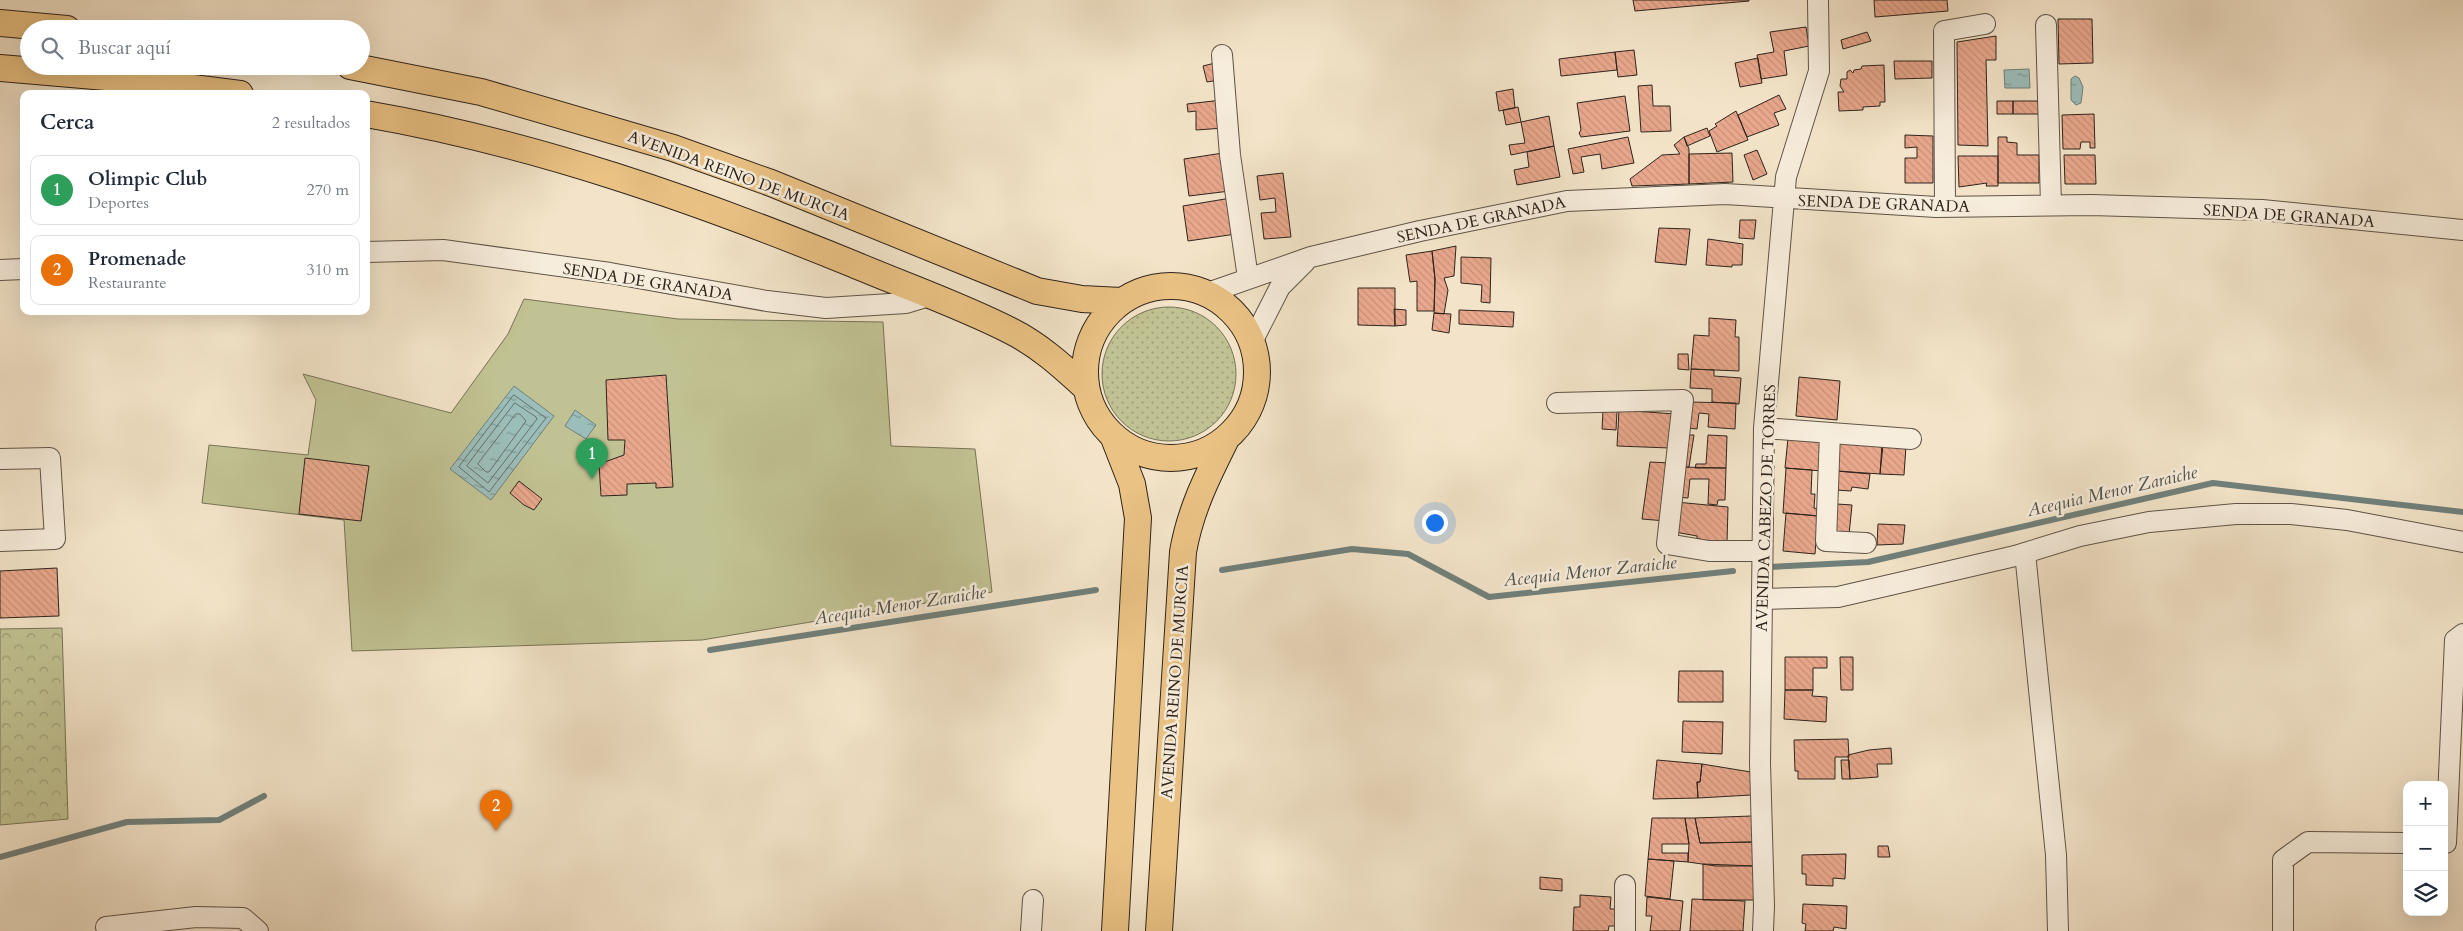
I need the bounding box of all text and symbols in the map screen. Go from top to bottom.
search box [20,20,370,75]
icon: search [38,34,66,62]
text: Buscar aquí [78,35,171,61]
text: Cerca [40,108,94,137]
text: 2 resultados [272,112,350,134]
street label: AVENIDA REINO DE MURCIA [625,126,853,227]
text: Olimpic Club [88,166,207,192]
text: 1 [53,179,61,201]
text: 270 m [307,179,349,201]
street label: SENDA DE GRANADA [1798,190,1971,218]
street label: SENDA DE GRANADA [1395,191,1568,249]
text: Deportes [88,192,149,214]
street label: SENDA DE GRANADA [2202,199,2376,233]
text: Promenade [88,246,186,272]
street label: SENDA DE GRANADA [561,258,735,306]
text: 2 [53,259,61,281]
text: 310 m [307,259,349,281]
text: Restaurante [88,272,167,294]
street label: AVENIDA CABEZO DE TORRES [1751,384,1781,632]
pin: 1 [576,438,608,479]
water label: Acequia Menor Zaraiche [2024,459,2201,523]
your location [1422,510,1448,536]
water label: Acequia Menor Zaraiche [1501,550,1679,593]
street label: AVENIDA REINO DE MURCIA [1156,564,1194,800]
water label: Acequia Menor Zaraiche [811,579,989,632]
map controls [2403,781,2448,916]
button: + [2403,781,2448,826]
pin: 2 [480,790,512,831]
button: − [2403,826,2448,871]
button: layers [2403,871,2448,916]

